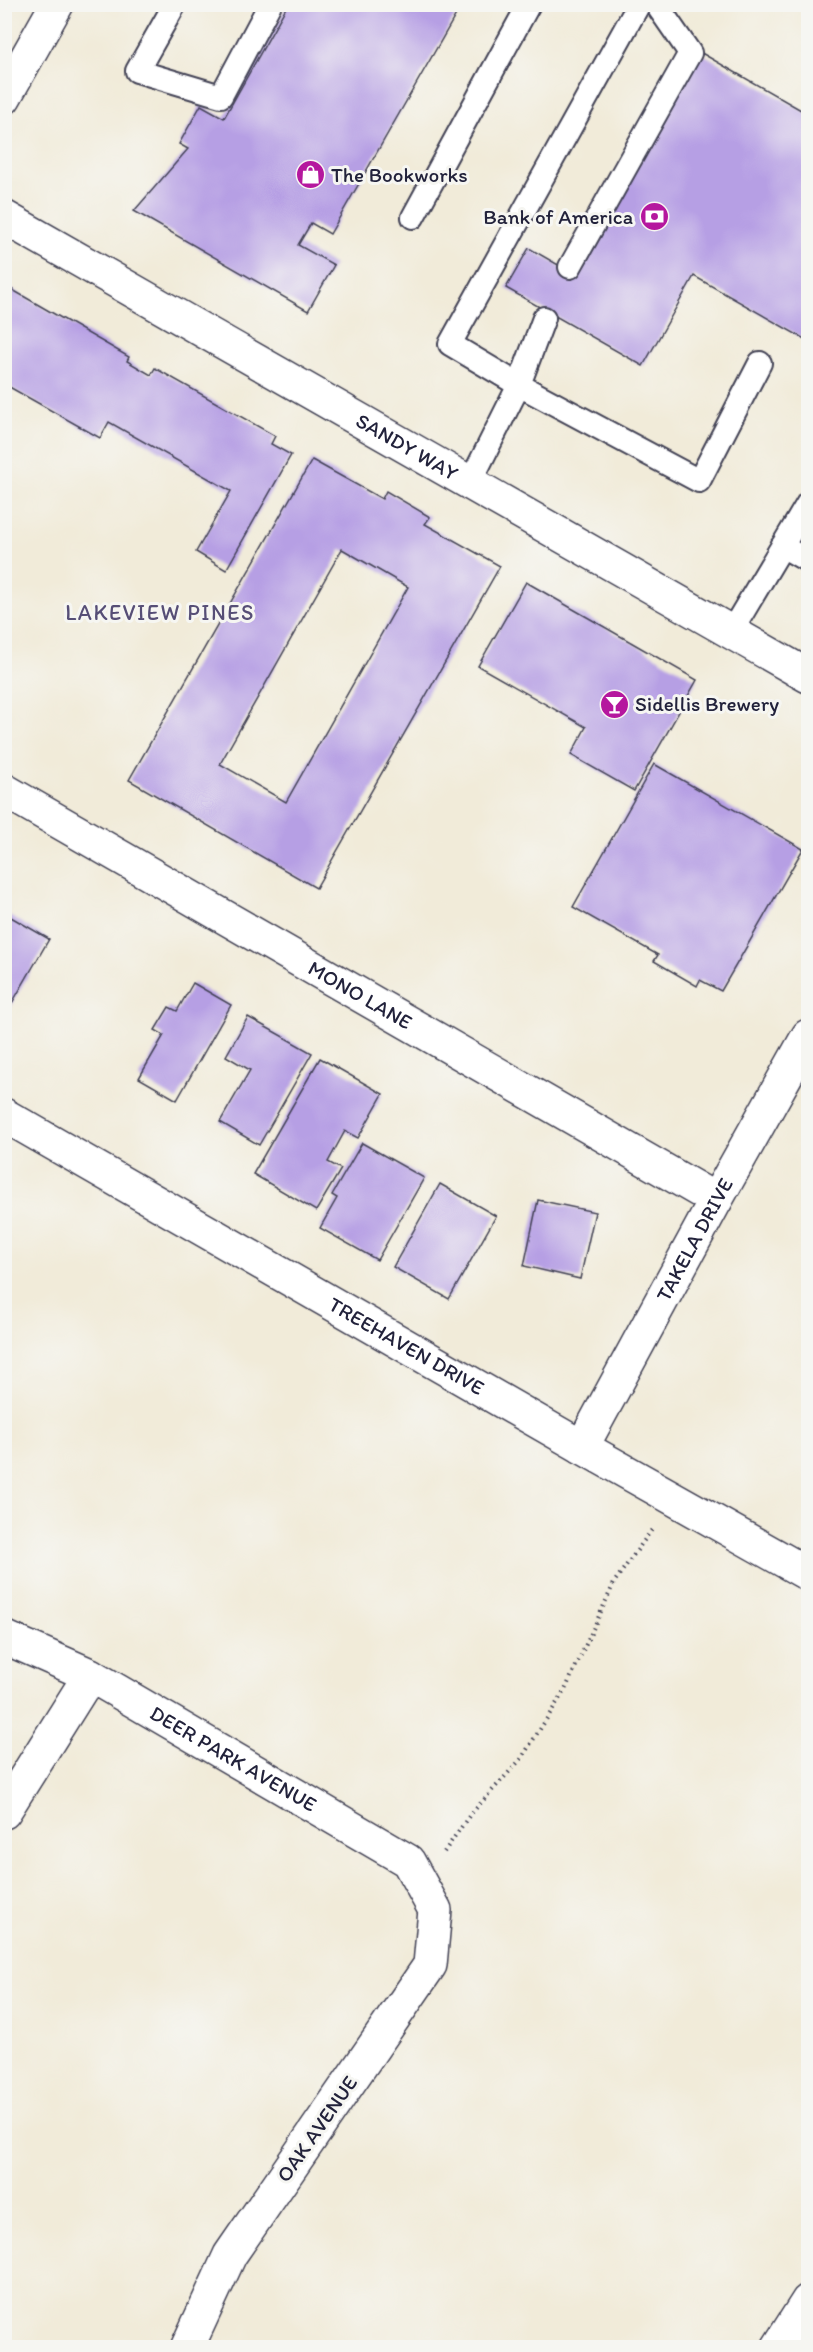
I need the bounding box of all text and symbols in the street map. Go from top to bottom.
shop icon: The Bookworks [294,159,326,191]
place label: The Bookworks [331,162,468,187]
bank icon: Bank of America [638,201,670,233]
place label: Bank of America [483,204,633,229]
street label: SANDY WAY [352,408,463,486]
district label: LAKEVIEW PINES [65,599,255,626]
bar icon: Sidellis Brewery [598,688,630,720]
place label: Sidellis Brewery [635,691,779,716]
street label: MONO LANE [304,955,417,1034]
street label: TAKELA DRIVE [651,1173,738,1305]
street label: TREEHAVEN DRIVE [324,1291,489,1400]
street label: DEER PARK AVENUE [146,1700,321,1817]
street label: OAK AVENUE [271,2071,362,2187]

